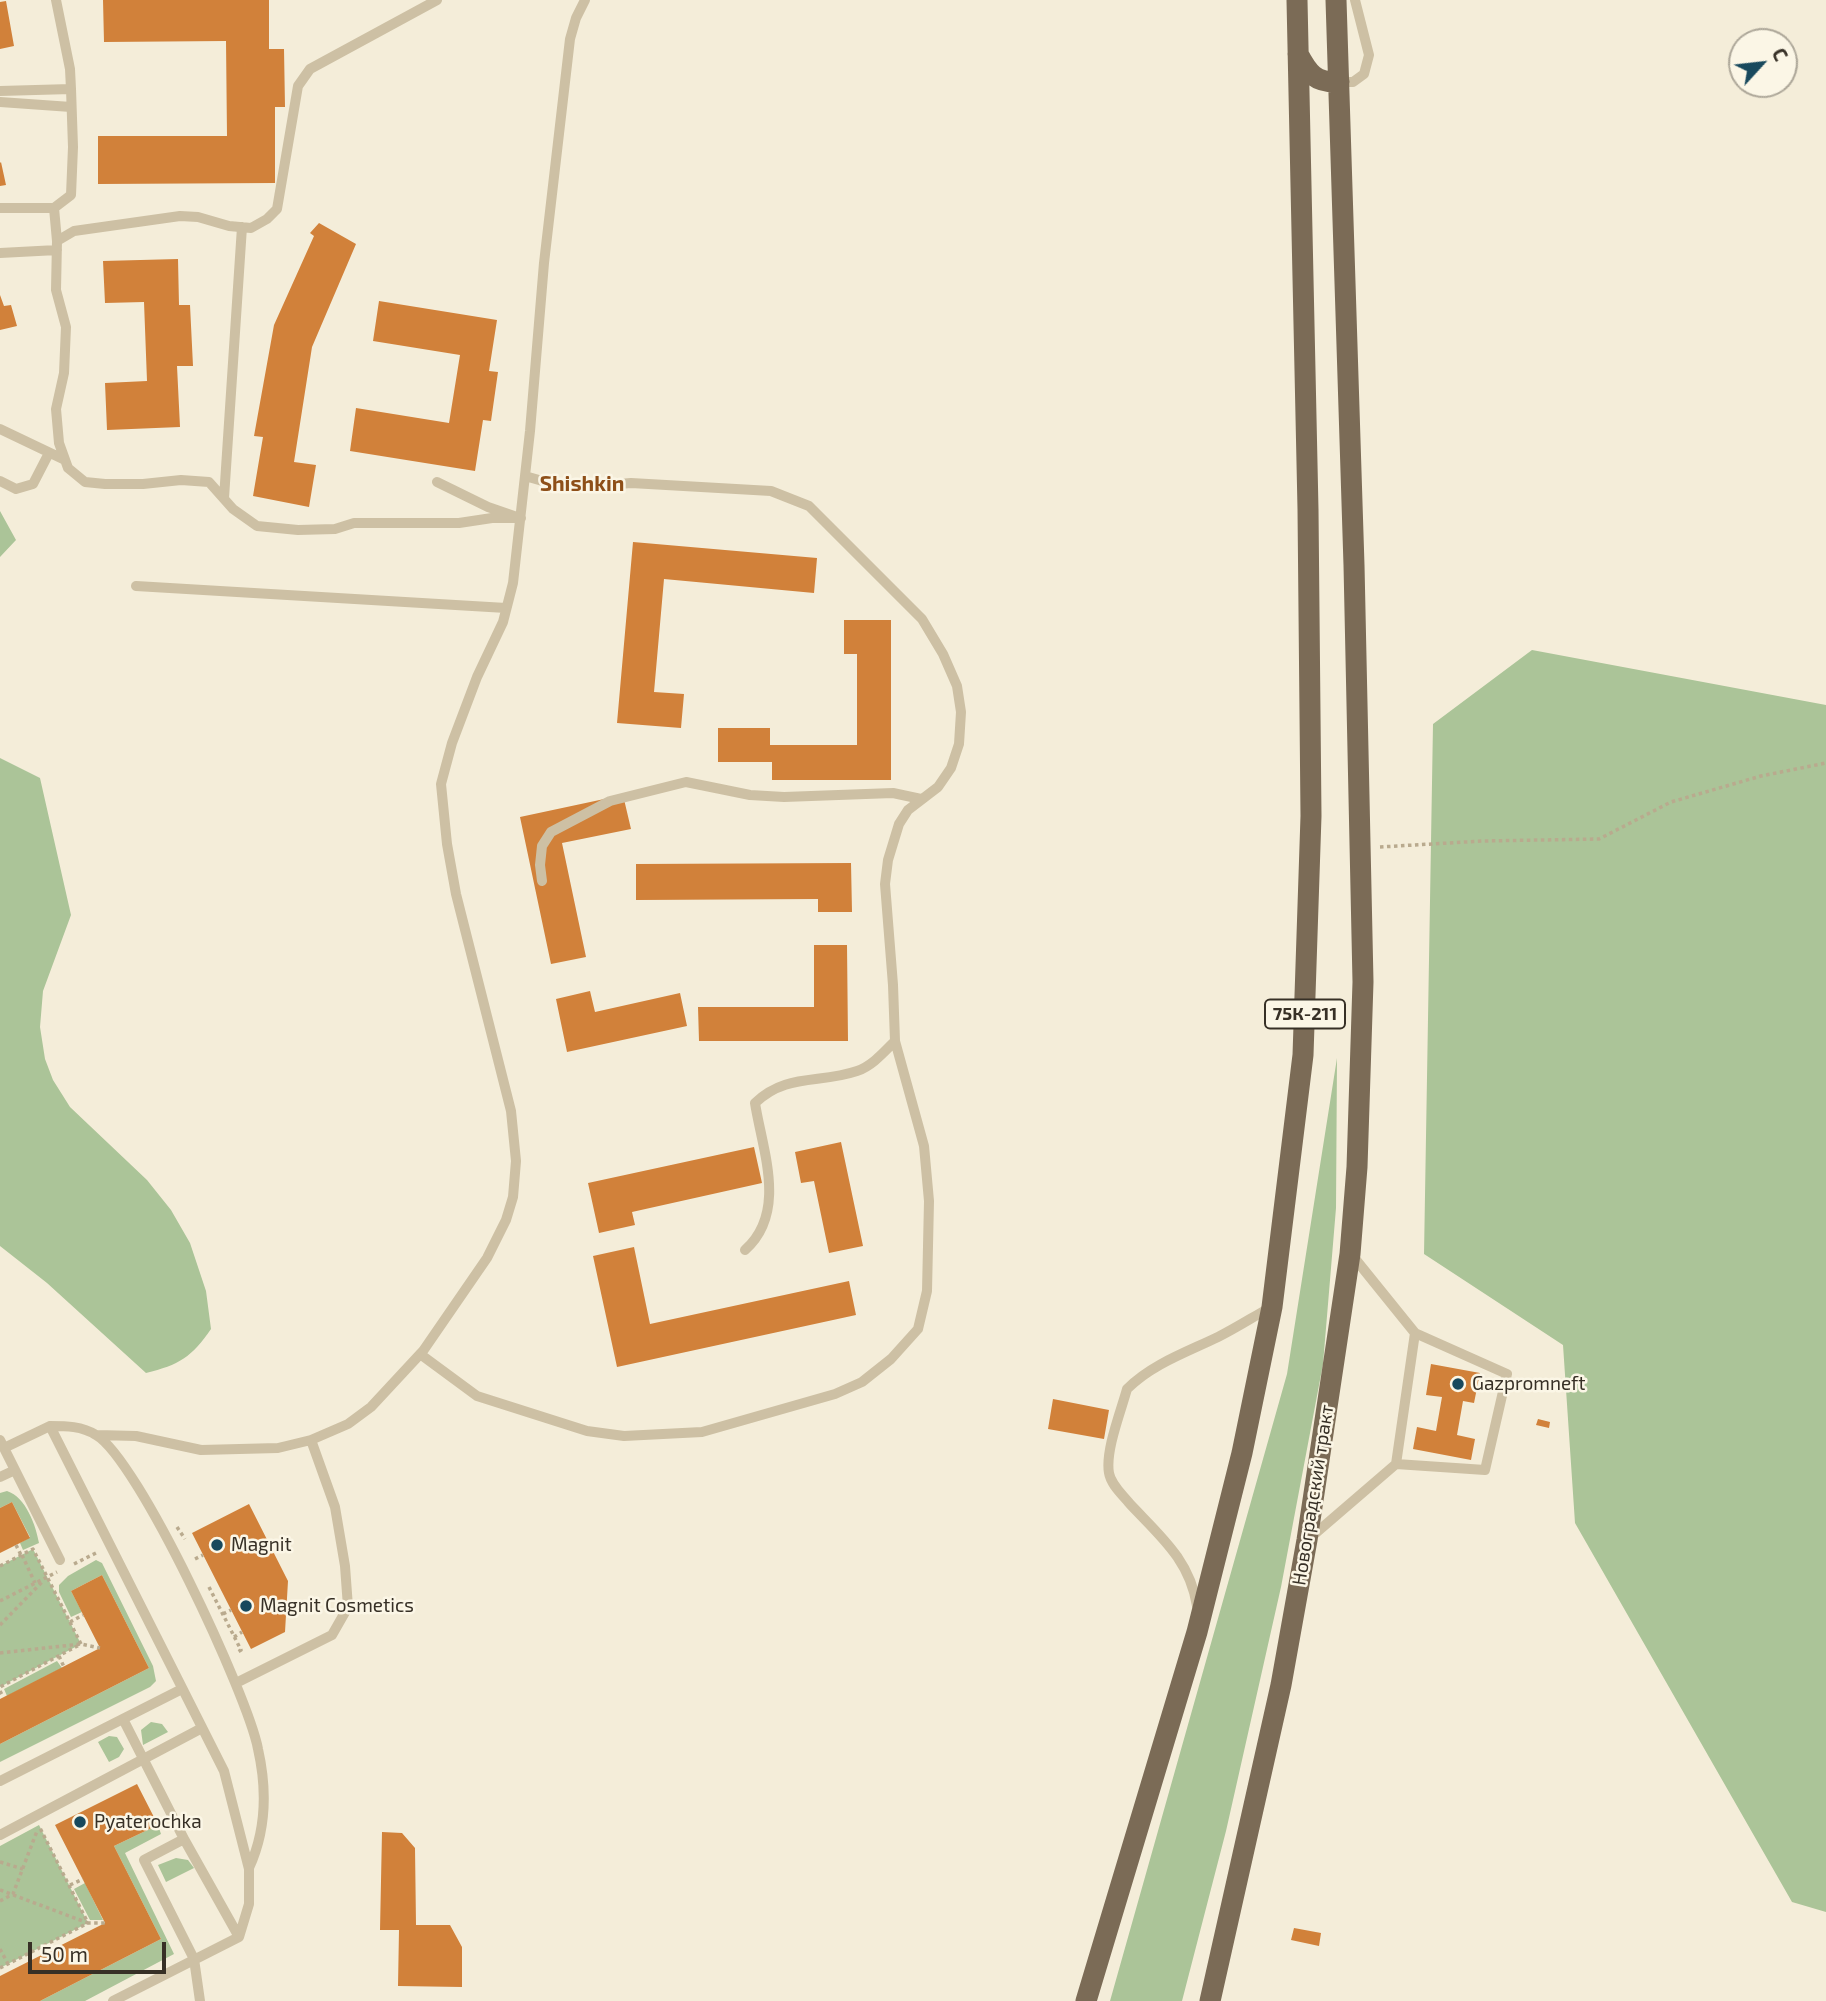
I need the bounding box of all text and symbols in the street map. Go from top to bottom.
north arrow [1728,28,1798,98]
text: С [1768,44,1793,64]
district label: Shishkin [540,471,624,497]
road number: 75К-211 [1265,1000,1345,1028]
place label: Gazpromneft [1472,1373,1586,1395]
marker: Gazpromneft [1450,1376,1466,1392]
street label: Новоградский тракт [1287,1403,1339,1587]
place label: Magnit [231,1534,292,1556]
marker: Magnit [209,1537,225,1553]
place label: Magnit Cosmetics [260,1595,414,1617]
marker: Magnit Cosmetics [238,1598,254,1614]
place label: Pyaterochka [94,1811,202,1833]
marker: Pyaterochka [72,1814,88,1830]
scale bar [32,1927,170,1971]
text: 50 m [41,1941,88,1966]

